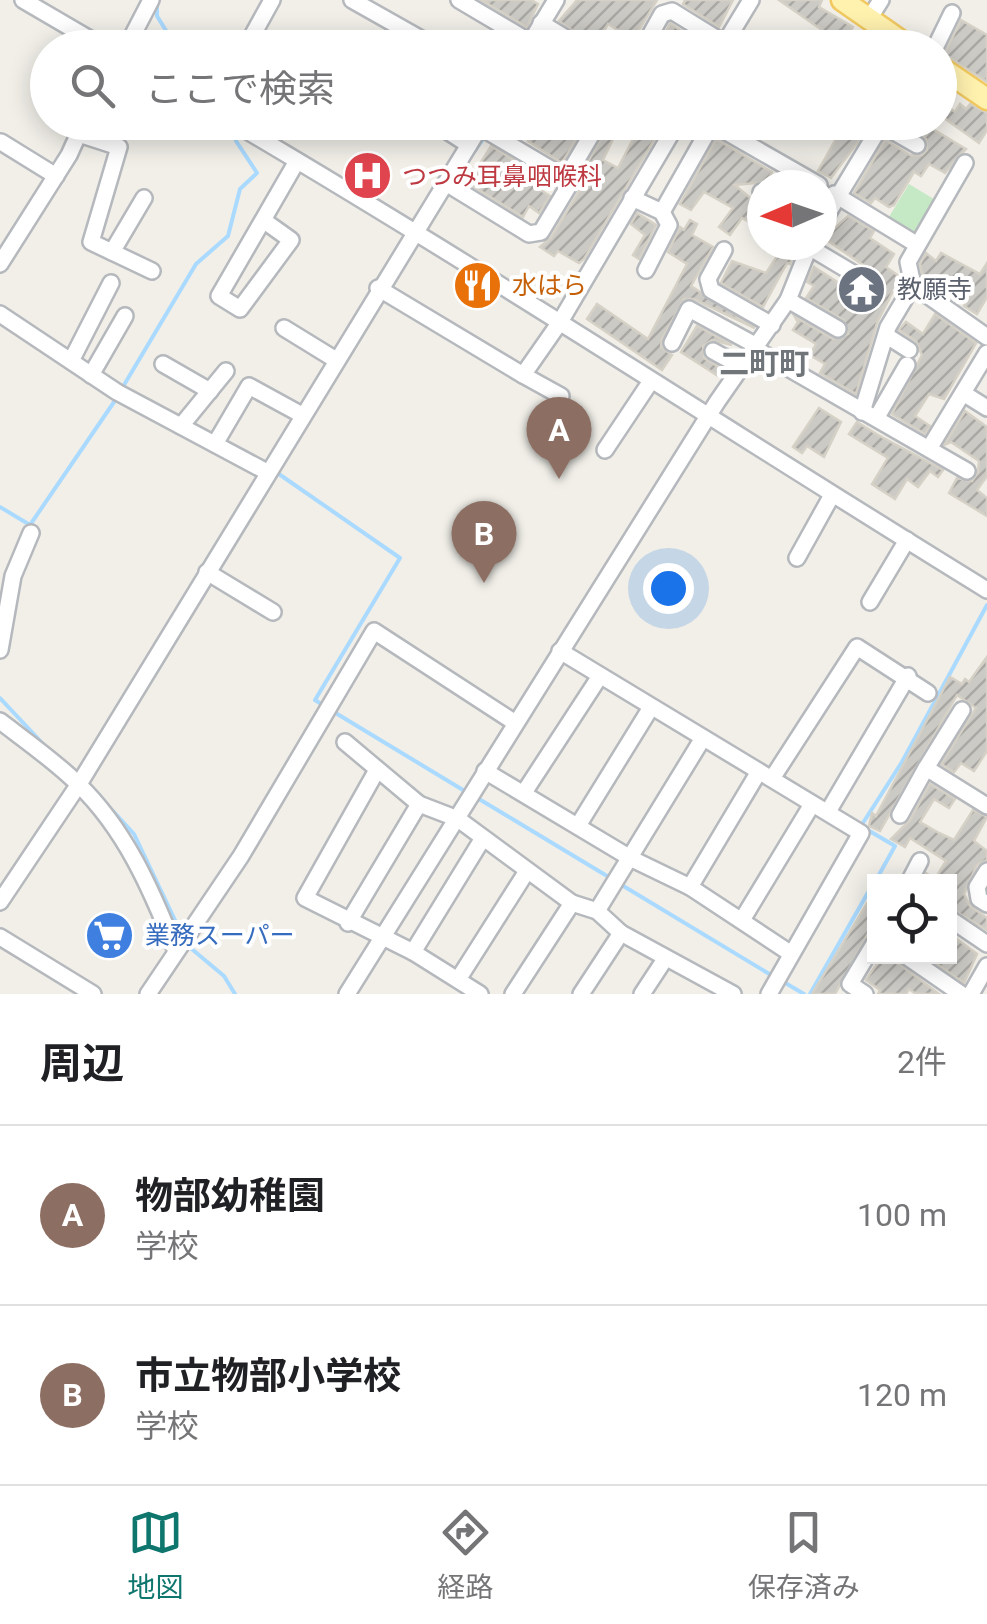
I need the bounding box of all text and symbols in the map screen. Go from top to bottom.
search box [30,30,957,140]
icon: search [65,58,120,113]
text: ここで検索 [145,67,335,111]
hospital icon: つつみ耳鼻咽喉科 [341,150,393,202]
place label: つつみ耳鼻咽喉科 [402,162,602,191]
north arrow [747,170,837,260]
restaurant icon: 水はら [451,259,503,311]
temple icon: 教願寺 [836,263,888,315]
place label: 水はら [512,271,587,300]
place label: 教願寺 [897,275,972,304]
district label: 二町町 [719,346,809,381]
pin: A [526,396,592,479]
pin: B [452,500,516,583]
your location [643,563,694,614]
map controls [867,874,957,964]
button: locate [867,874,957,964]
supermarket icon: 業務スーパー [84,909,136,961]
place label: 業務スーパー [145,921,295,950]
text: 周辺 [40,1039,124,1088]
text: 2件 [897,1043,947,1081]
text: 物部幼稚園 [135,1174,325,1218]
text: A [62,1196,83,1234]
text: 100 m [857,1196,947,1234]
text: 学校 [135,1227,199,1265]
text: 市立物部小学校 [135,1354,401,1398]
text: B [62,1376,83,1414]
text: 120 m [857,1376,947,1414]
text: 学校 [135,1407,199,1445]
tab: 地図 [127,1505,183,1605]
tab: 経路 [437,1505,494,1605]
tab: 保存済み [748,1505,860,1605]

